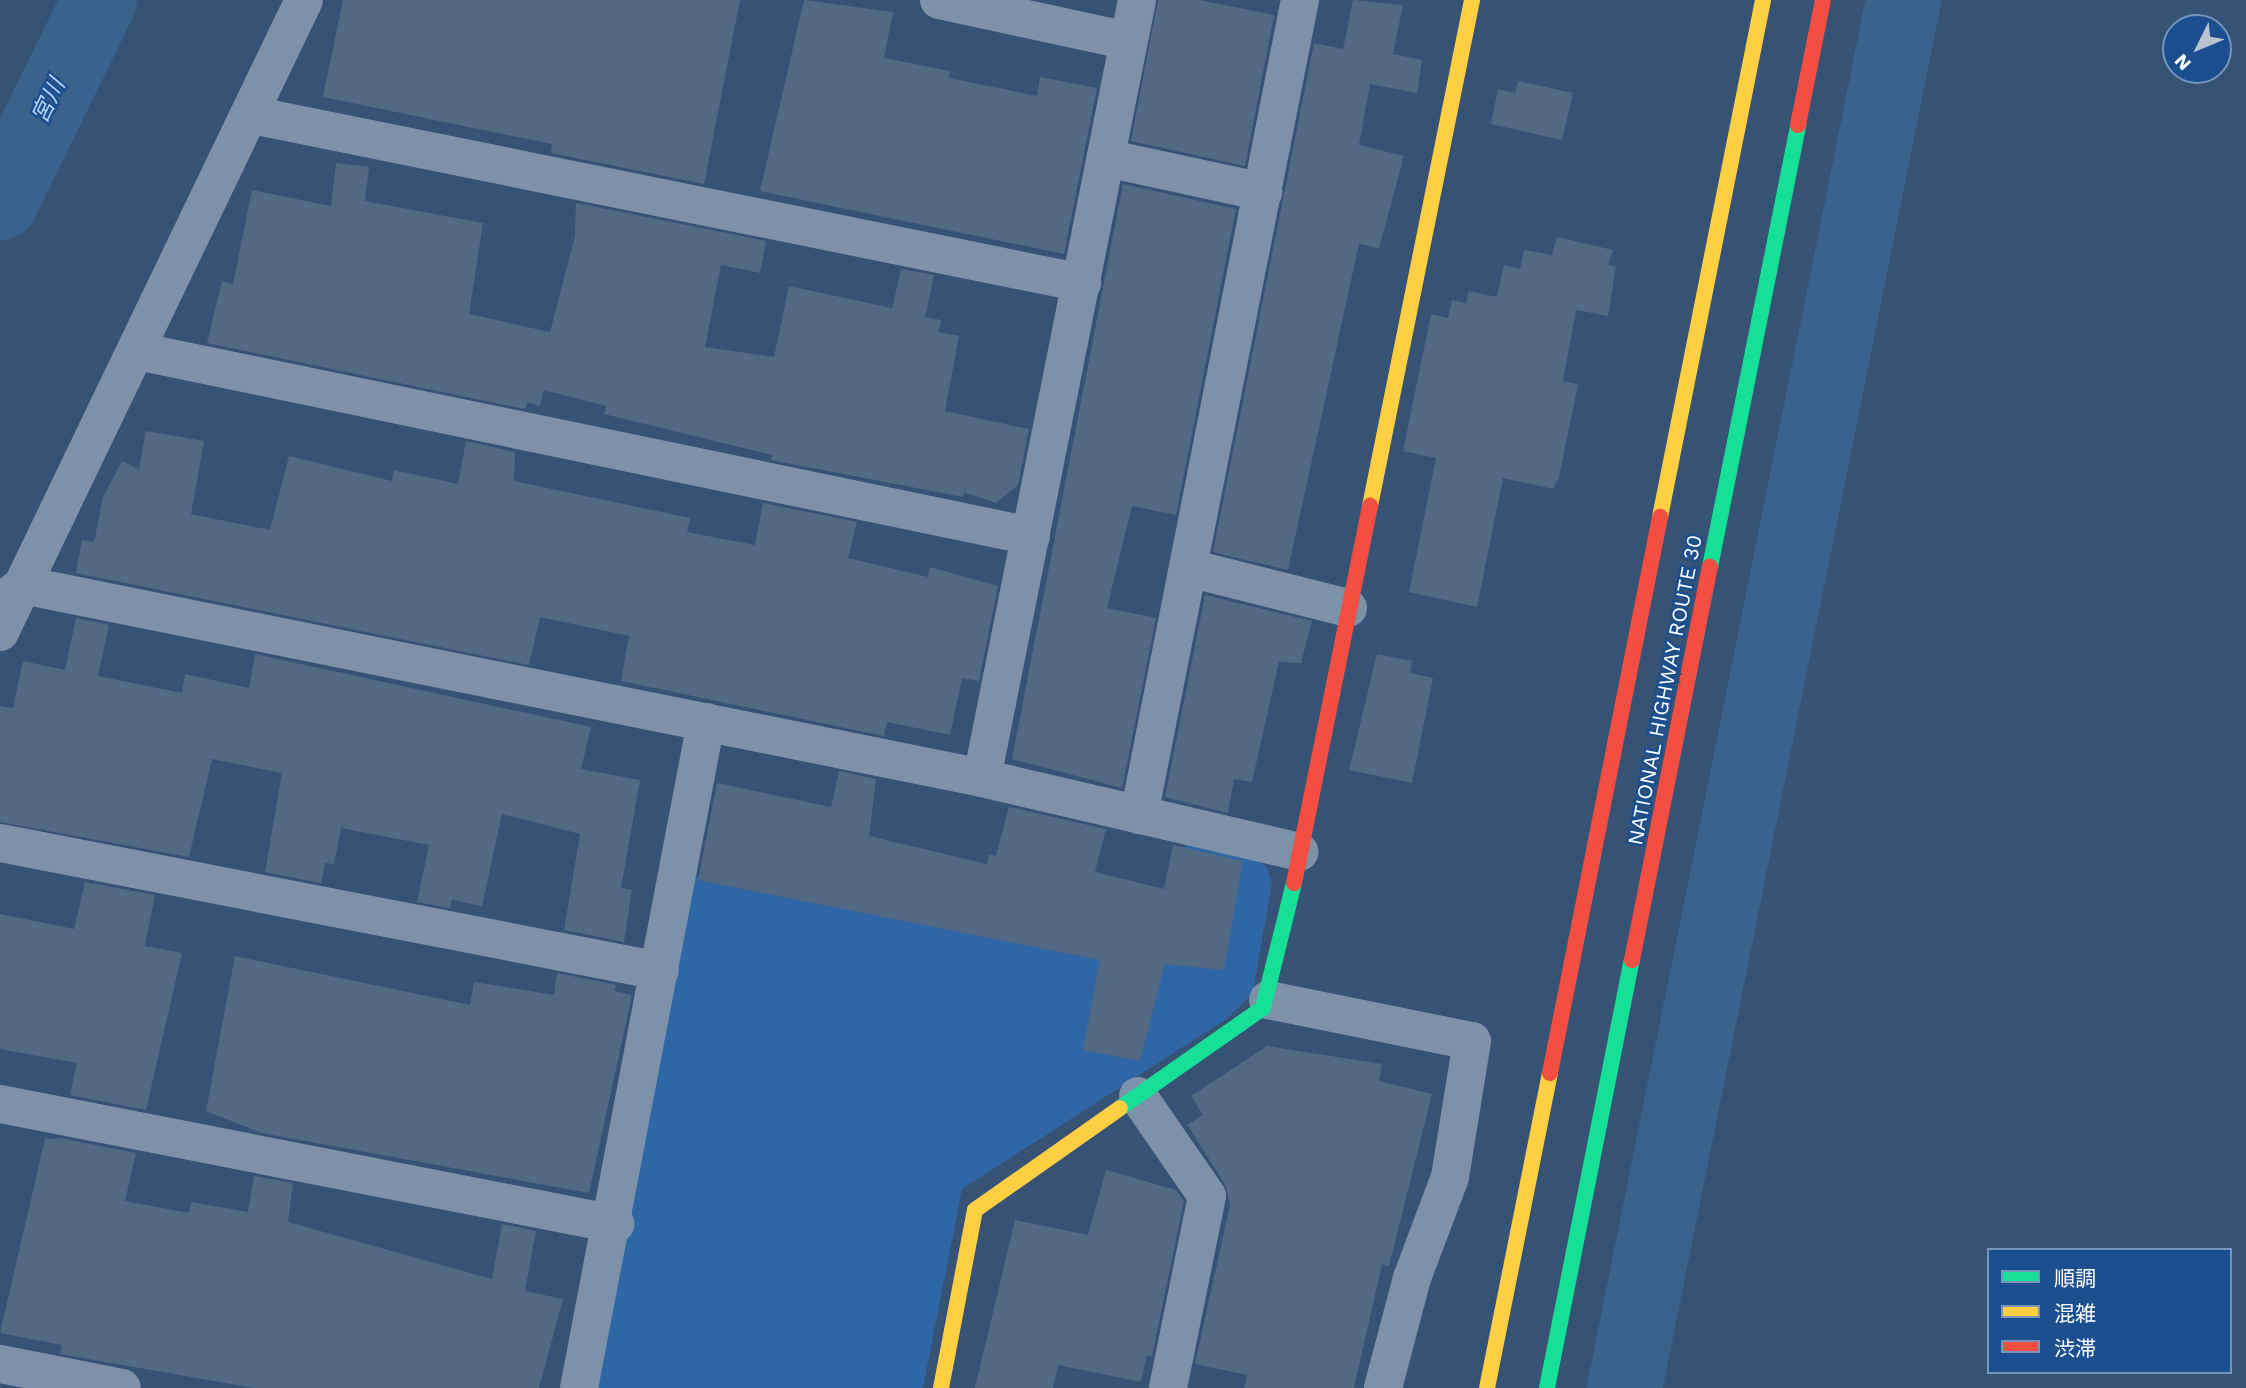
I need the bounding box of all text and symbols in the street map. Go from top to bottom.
north arrow [2162,14,2232,84]
text: N [2170,49,2196,75]
water label: 宮川 [27,74,71,128]
street label: NATIONAL HIGHWAY ROUTE 30 [1622,532,1708,848]
legend [1987,1248,2232,1374]
text: 順調 [2054,1266,2096,1291]
text: 混雑 [2054,1301,2096,1326]
text: 渋滞 [2054,1336,2096,1361]

